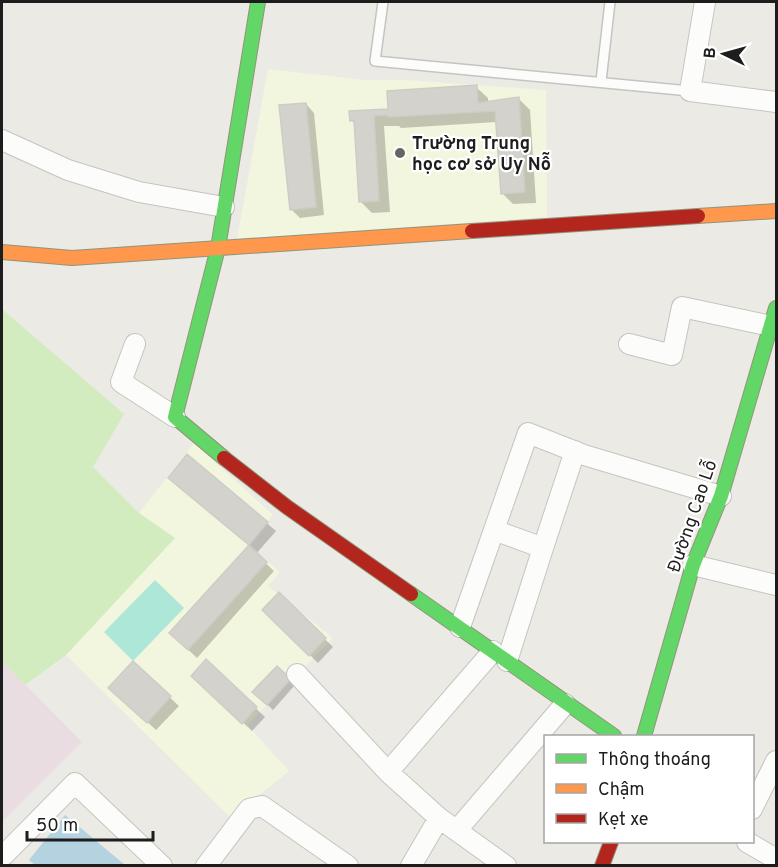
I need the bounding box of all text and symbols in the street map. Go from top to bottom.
north arrow [694,24,754,84]
text: B [701,46,721,59]
place label: Trường Trung học cơ sở Uy Nỗ [412,133,551,177]
marker: Trường Trung học cơ sở Uy Nỗ [393,146,407,160]
street label: Đường Cao Lỗ [662,457,723,576]
legend [544,735,754,843]
text: Thông thoáng [598,749,711,772]
text: Chậm [598,779,645,802]
scale bar [27,804,153,842]
text: Kẹt xe [598,809,648,832]
text: 50 m [36,815,78,838]

